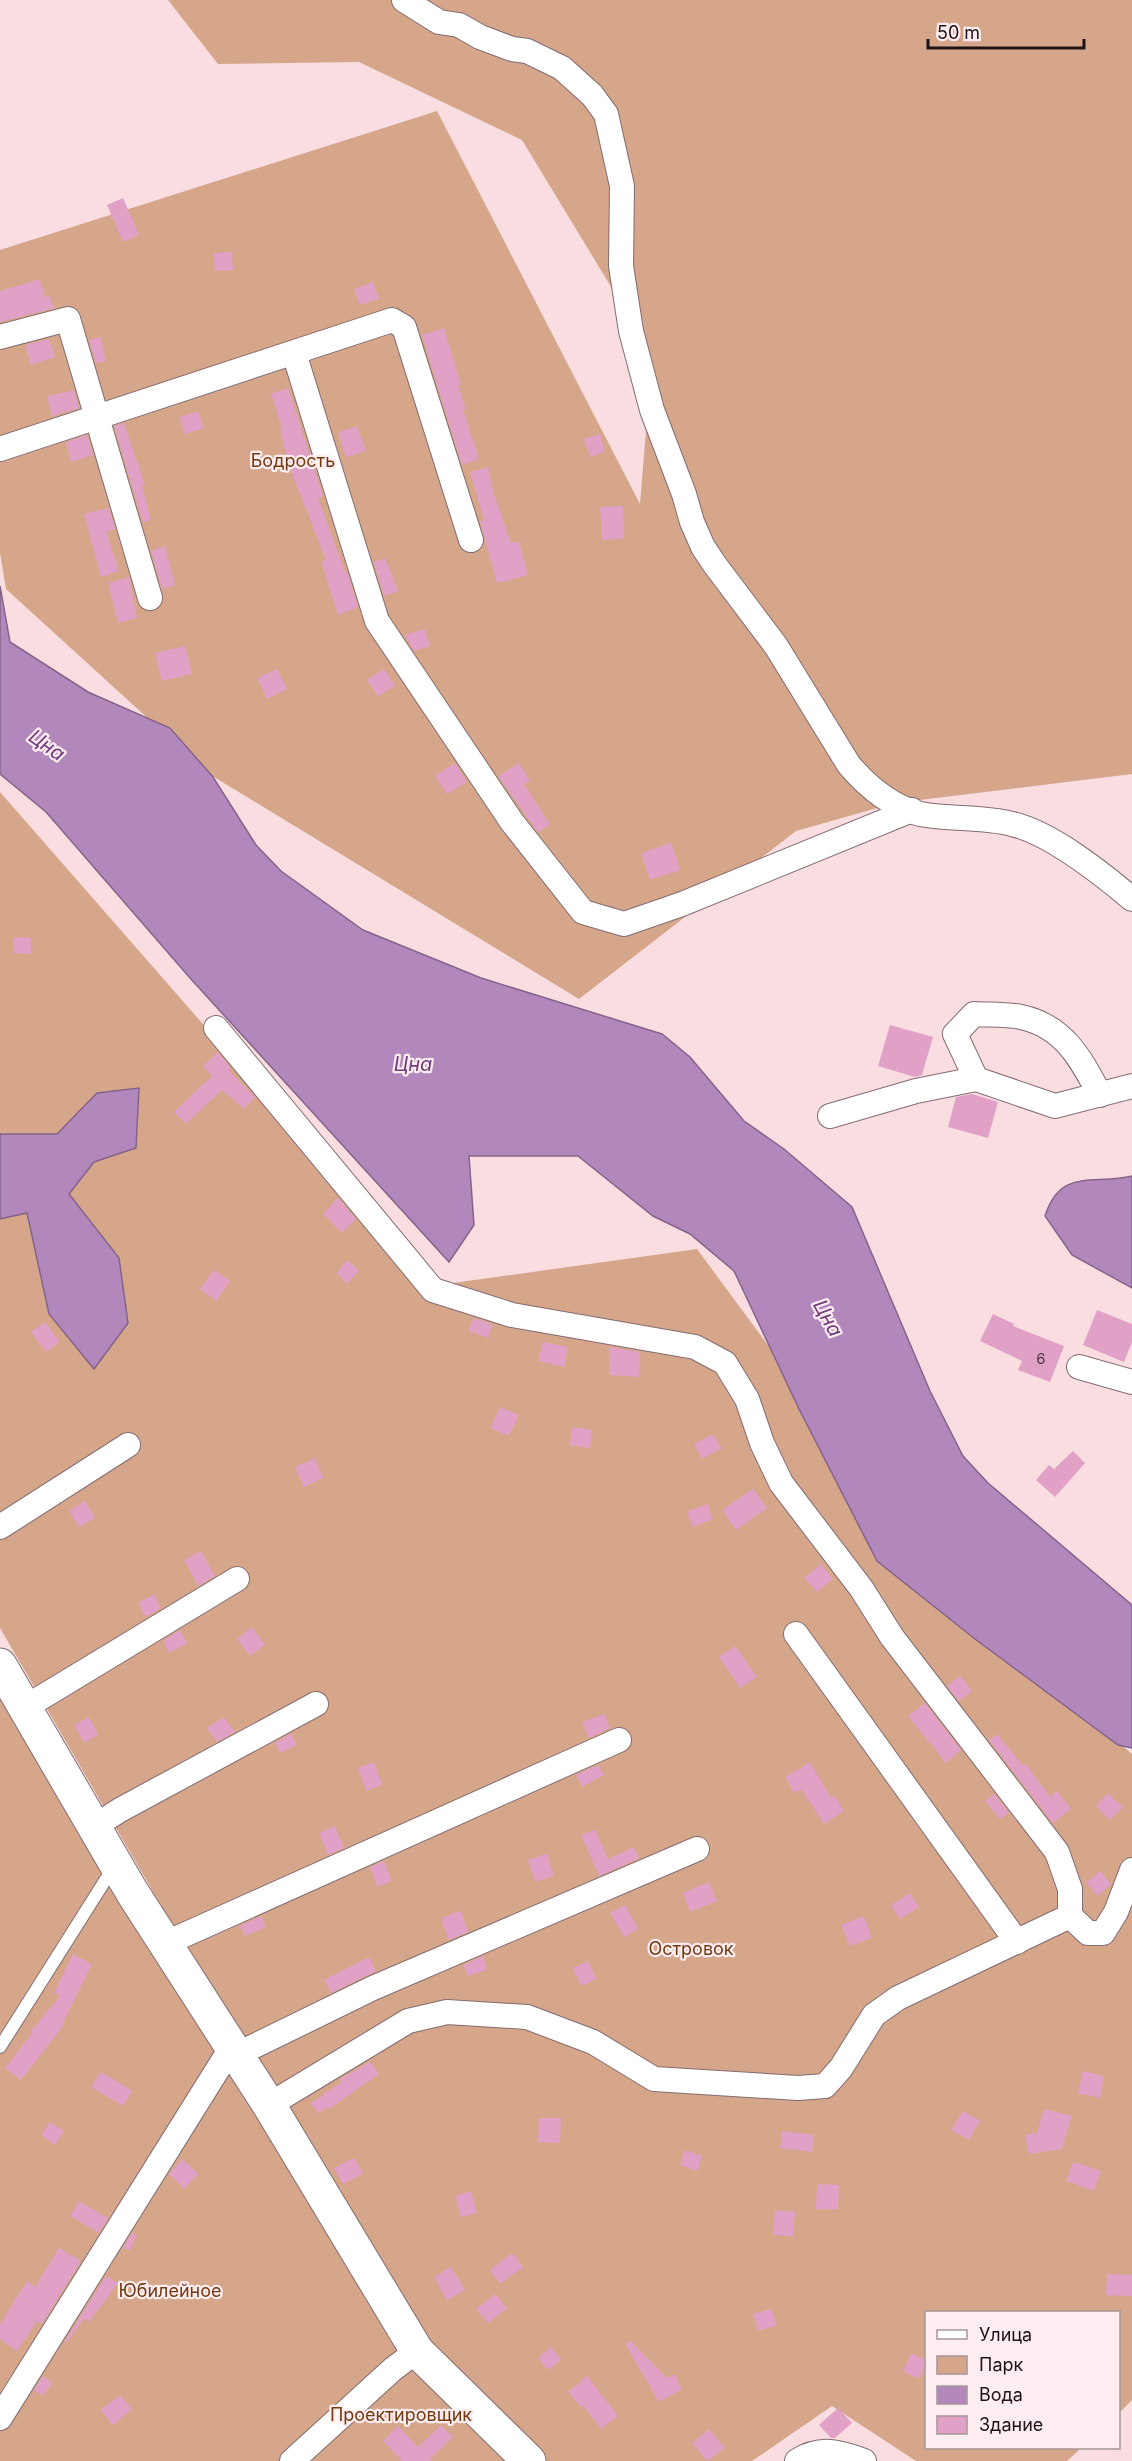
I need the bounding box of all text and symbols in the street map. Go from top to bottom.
scale bar [928,12,1084,50]
text: 50 m [937,22,980,43]
park label: Бодрость [251,450,335,471]
water label: Цна [24,724,70,766]
water label: Цна [394,1052,432,1076]
water label: Цна [808,1295,848,1341]
house number: 6 [1036,1349,1046,1368]
park label: Островок [648,1938,734,1959]
park label: Юбилейное [119,2280,222,2301]
legend [925,2311,1120,2449]
text: Улица [979,2324,1032,2345]
text: Парк [979,2354,1024,2375]
text: Вода [979,2384,1023,2405]
park label: Проектировщик [330,2404,472,2425]
text: Здание [979,2414,1043,2435]

